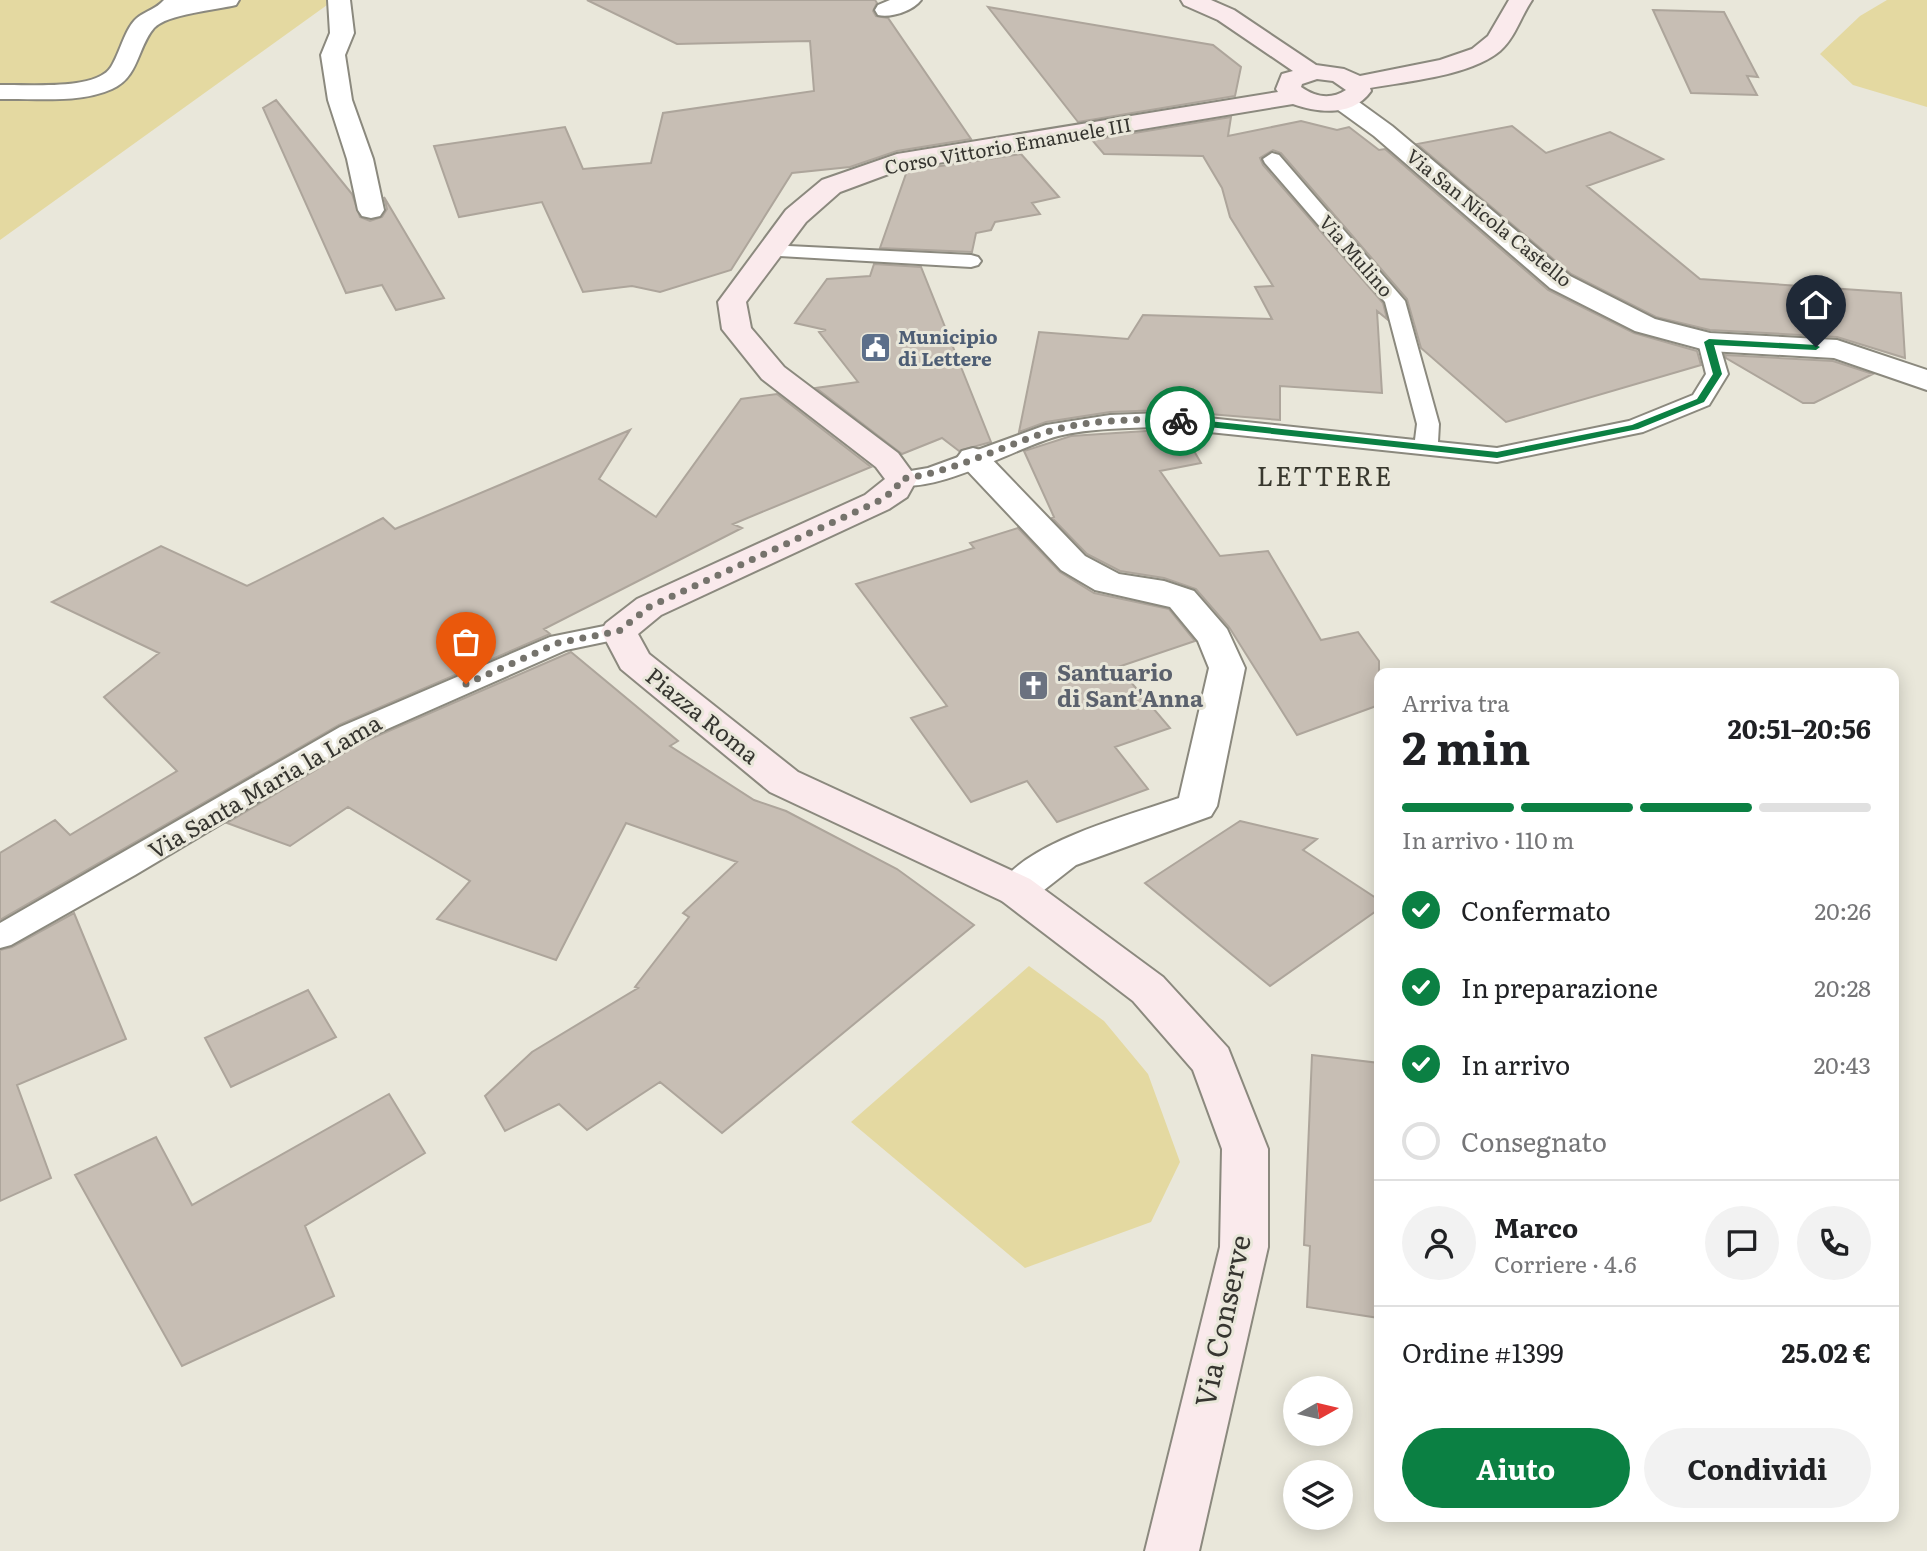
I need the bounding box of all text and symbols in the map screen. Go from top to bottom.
street label: Corso Vittorio Emanuele III [882,110,1133,181]
street label: Via San Nicola Castello [1401,141,1579,293]
street label: Via Mulino [1313,208,1400,302]
pin [1786,275,1846,347]
icon: home [1797,286,1835,324]
place label: Municipio di Lettere [898,322,998,372]
public building icon: Municipio di Lettere [858,331,892,365]
courier [1145,386,1215,456]
icon: bike [1161,402,1199,440]
district label: LETTERE [1257,455,1393,494]
pin [436,612,496,684]
icon: bag [447,623,485,661]
place label: Santuario di Sant'Anna [1057,654,1204,714]
street label: Piazza Roma [639,658,768,771]
church icon: Santuario di Sant'Anna [1017,669,1051,703]
text: Arriva tra [1402,685,1510,719]
street label: Via Santa Maria la Lama [141,704,387,866]
text: 20:51–20:56 [1728,708,1871,747]
text: 2 min [1402,711,1531,779]
text: In arrivo · 110 m [1402,822,1574,856]
text: Confermato [1461,890,1611,929]
icon: check [1402,891,1440,929]
text: 20:26 [1815,893,1871,927]
text: In preparazione [1461,967,1658,1006]
icon: check [1402,968,1440,1006]
text: 20:28 [1814,970,1871,1004]
text: In arrivo [1461,1044,1570,1083]
icon: check [1402,1045,1440,1083]
text: 20:43 [1814,1047,1871,1081]
text: Consegnato [1461,1121,1607,1160]
button: person [1402,1206,1476,1280]
button: chat [1705,1206,1779,1280]
button: phone [1797,1206,1871,1280]
text: Marco [1494,1207,1578,1246]
street label: Via Conserve [1182,1231,1260,1410]
text: Corriere · 4.6 [1494,1246,1637,1280]
text: Ordine #1399 [1402,1332,1564,1371]
text: 25.02 € [1782,1332,1871,1371]
north arrow [1283,1376,1353,1446]
map controls [1283,1376,1353,1530]
button: Aiuto [1402,1428,1630,1508]
button: Condividi [1644,1428,1871,1508]
button: layers [1283,1460,1353,1530]

